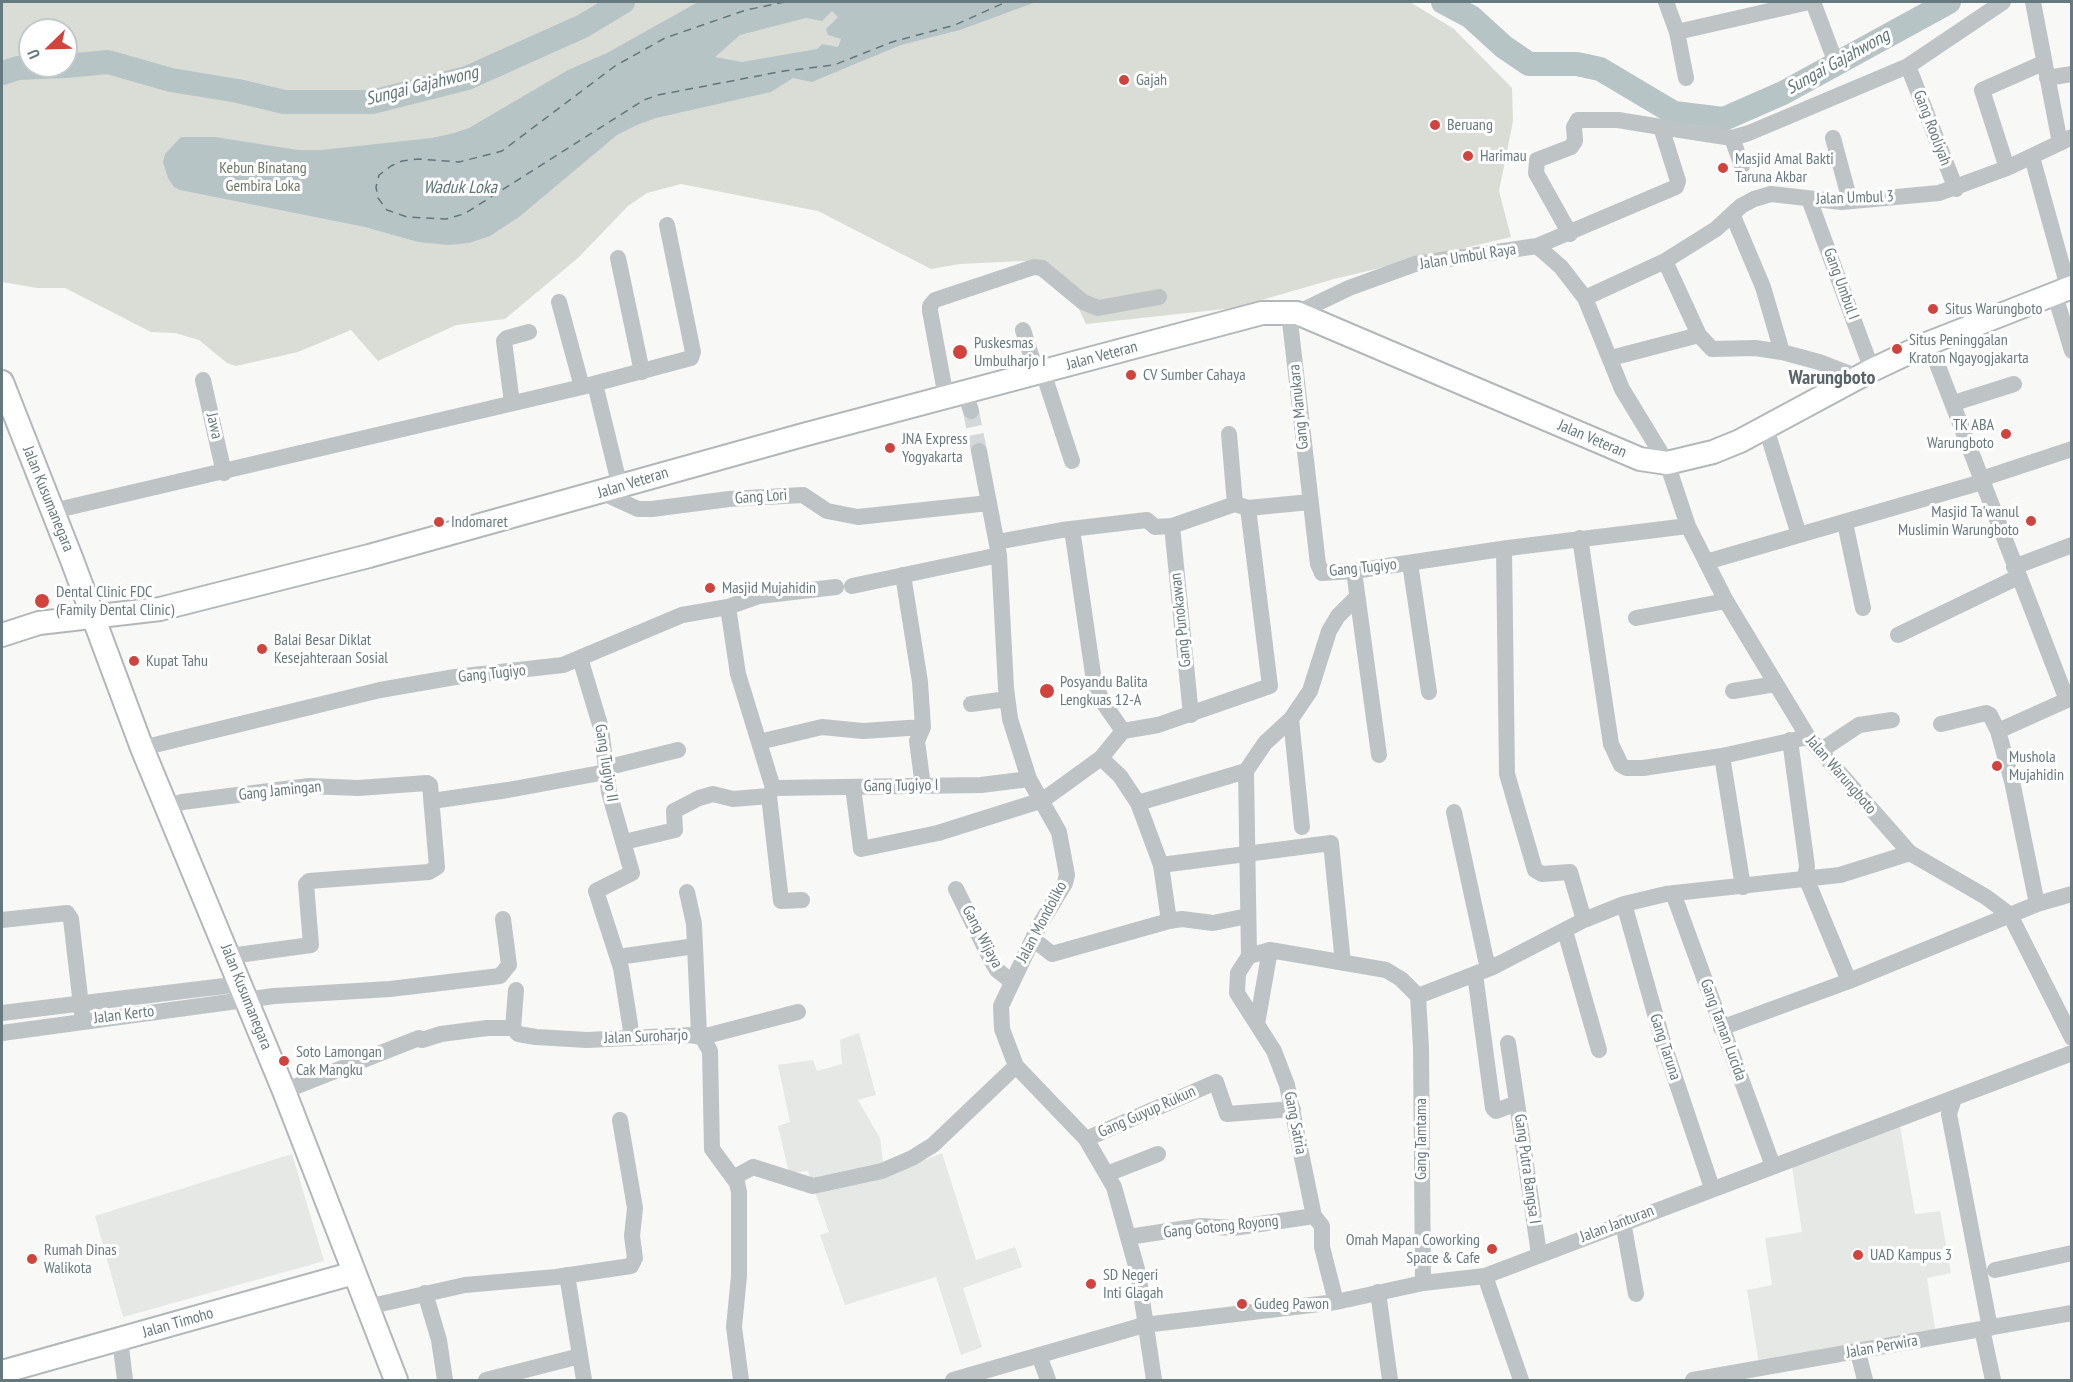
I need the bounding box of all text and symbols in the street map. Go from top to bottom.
north arrow [18,18,78,78]
water label: Sungai Gajahwong [1782,25,1894,99]
text: U [22,47,44,62]
water label: Sungai Gajahwong [364,62,480,110]
place label: Gajah [1136,70,1167,90]
marker: Gajah [1117,73,1131,87]
street label: Gang Rooliyah [1909,88,1955,168]
place label: Beruang [1447,115,1493,135]
marker: Beruang [1428,118,1442,132]
place label: Harimau [1480,146,1527,166]
marker: Harimau [1461,149,1475,163]
place label: Masjid Amal Bakti Taruna Akbar [1735,149,1834,187]
park label: Kebun Binatang Gembira Loka [219,158,307,196]
marker: Masjid Amal Bakti Taruna Akbar [1716,161,1730,175]
water label: Waduk Loka [423,177,497,199]
street label: Jalan Umbul 3 [1816,187,1894,209]
street label: Jalan Umbul Raya [1419,240,1517,274]
street label: Gang Umbul I [1819,245,1863,323]
place label: Situs Warungboto [1945,299,2042,319]
marker: Situs Warungboto [1926,302,1940,316]
place label: Situs Peninggalan Kraton Ngayogjakarta [1909,330,2029,368]
place label: Puskesmas Umbulharjo I [974,333,1046,371]
street label: Jalan Veteran [1064,337,1140,375]
marker: Situs Peninggalan Kraton Ngayogjakarta [1890,342,1904,356]
marker: Puskesmas Umbulharjo I [951,343,969,361]
street label: Gang Manukara [1285,363,1313,451]
place label: CV Sumber Cahaya [1143,365,1246,385]
district label: Warungboto [1789,366,1875,390]
marker: CV Sumber Cahaya [1124,368,1138,382]
street label: Jawa [202,411,226,441]
place label: TK ABA Warungboto [1927,415,1994,453]
street label: Jalan Veteran [1555,416,1629,462]
marker: TK ABA Warungboto [1999,427,2013,441]
place label: JNA Express Yogyakarta [902,429,968,467]
marker: JNA Express Yogyakarta [883,441,897,455]
street label: Jalan Kusumanegara [18,443,78,555]
street label: Jalan Veteran [595,463,671,503]
street label: Gang Lori [734,486,788,508]
place label: Masjid Ta'wanul Muslimin Warungboto [1898,502,2019,540]
place label: Indomaret [451,512,508,532]
marker: Masjid Ta'wanul Muslimin Warungboto [2024,514,2038,528]
marker: Indomaret [432,515,446,529]
street label: Gang Tugiyo [1328,555,1398,581]
street label: Gang Punokawan [1167,572,1195,668]
place label: Masjid Mujahidin [722,578,816,598]
marker: Masjid Mujahidin [703,581,717,595]
place label: Dental Clinic FDC (Family Dental Clinic) [56,582,174,620]
marker: Dental Clinic FDC (Family Dental Clinic) [33,592,51,610]
place label: Balai Besar Diklat Kesejahteraan Sosial [274,630,388,668]
marker: Balai Besar Diklat Kesejahteraan Sosial [255,642,269,656]
place label: Kupat Tahu [146,651,208,671]
marker: Kupat Tahu [127,654,141,668]
street label: Gang Tugiyo [457,661,527,687]
place label: Posyandu Balita Lengkuas 12-A [1060,672,1148,710]
marker: Posyandu Balita Lengkuas 12-A [1038,682,1056,700]
street label: Gang Tugiyo II [590,723,622,803]
street label: Jalan Warungboto [1802,732,1880,818]
place label: Mushola Mujahidin [2009,747,2064,785]
marker: Mushola Mujahidin [1990,759,2004,773]
street label: Gang Tugiyo I [863,776,939,796]
street label: Gang Jamingan [238,777,322,805]
street label: Jalan Mondoliko [1013,878,1071,966]
street label: Gang Wijaya [958,902,1006,972]
street label: Jalan Kusumanegara [216,941,276,1053]
street label: Gang Taman Lucida [1696,976,1750,1084]
street label: Jalan Kerto [93,1002,155,1028]
street label: Gang Taruna [1645,1011,1685,1083]
street label: Jalan Suroharjo [604,1026,688,1048]
place label: Soto Lamongan Cak Mangku [296,1042,382,1080]
marker: Soto Lamongan Cak Mangku [277,1054,291,1068]
street label: Gang Guyup Rukun [1095,1082,1199,1142]
street label: Gang Satria [1280,1090,1310,1156]
street label: Gang Tamtama [1411,1098,1431,1180]
street label: Gang Putra Bangsa I [1510,1113,1544,1225]
street label: Jalan Janturan [1578,1201,1656,1247]
street label: Gang Gotong Royong [1163,1211,1279,1243]
place label: Omah Mapan Coworking Space & Cafe [1346,1230,1480,1268]
place label: Rumah Dinas Walikota [44,1240,117,1278]
marker: Omah Mapan Coworking Space & Cafe [1485,1242,1499,1256]
place label: UAD Kampus 3 [1870,1245,1952,1265]
marker: UAD Kampus 3 [1851,1248,1865,1262]
marker: Rumah Dinas Walikota [25,1252,39,1266]
place label: SD Negeri Inti Glagah [1103,1265,1163,1303]
marker: SD Negeri Inti Glagah [1084,1277,1098,1291]
place label: Gudeg Pawon [1254,1294,1329,1314]
marker: Gudeg Pawon [1235,1297,1249,1311]
street label: Jalan Timoho [140,1304,216,1342]
street label: Jalan Perwira [1845,1331,1919,1363]

